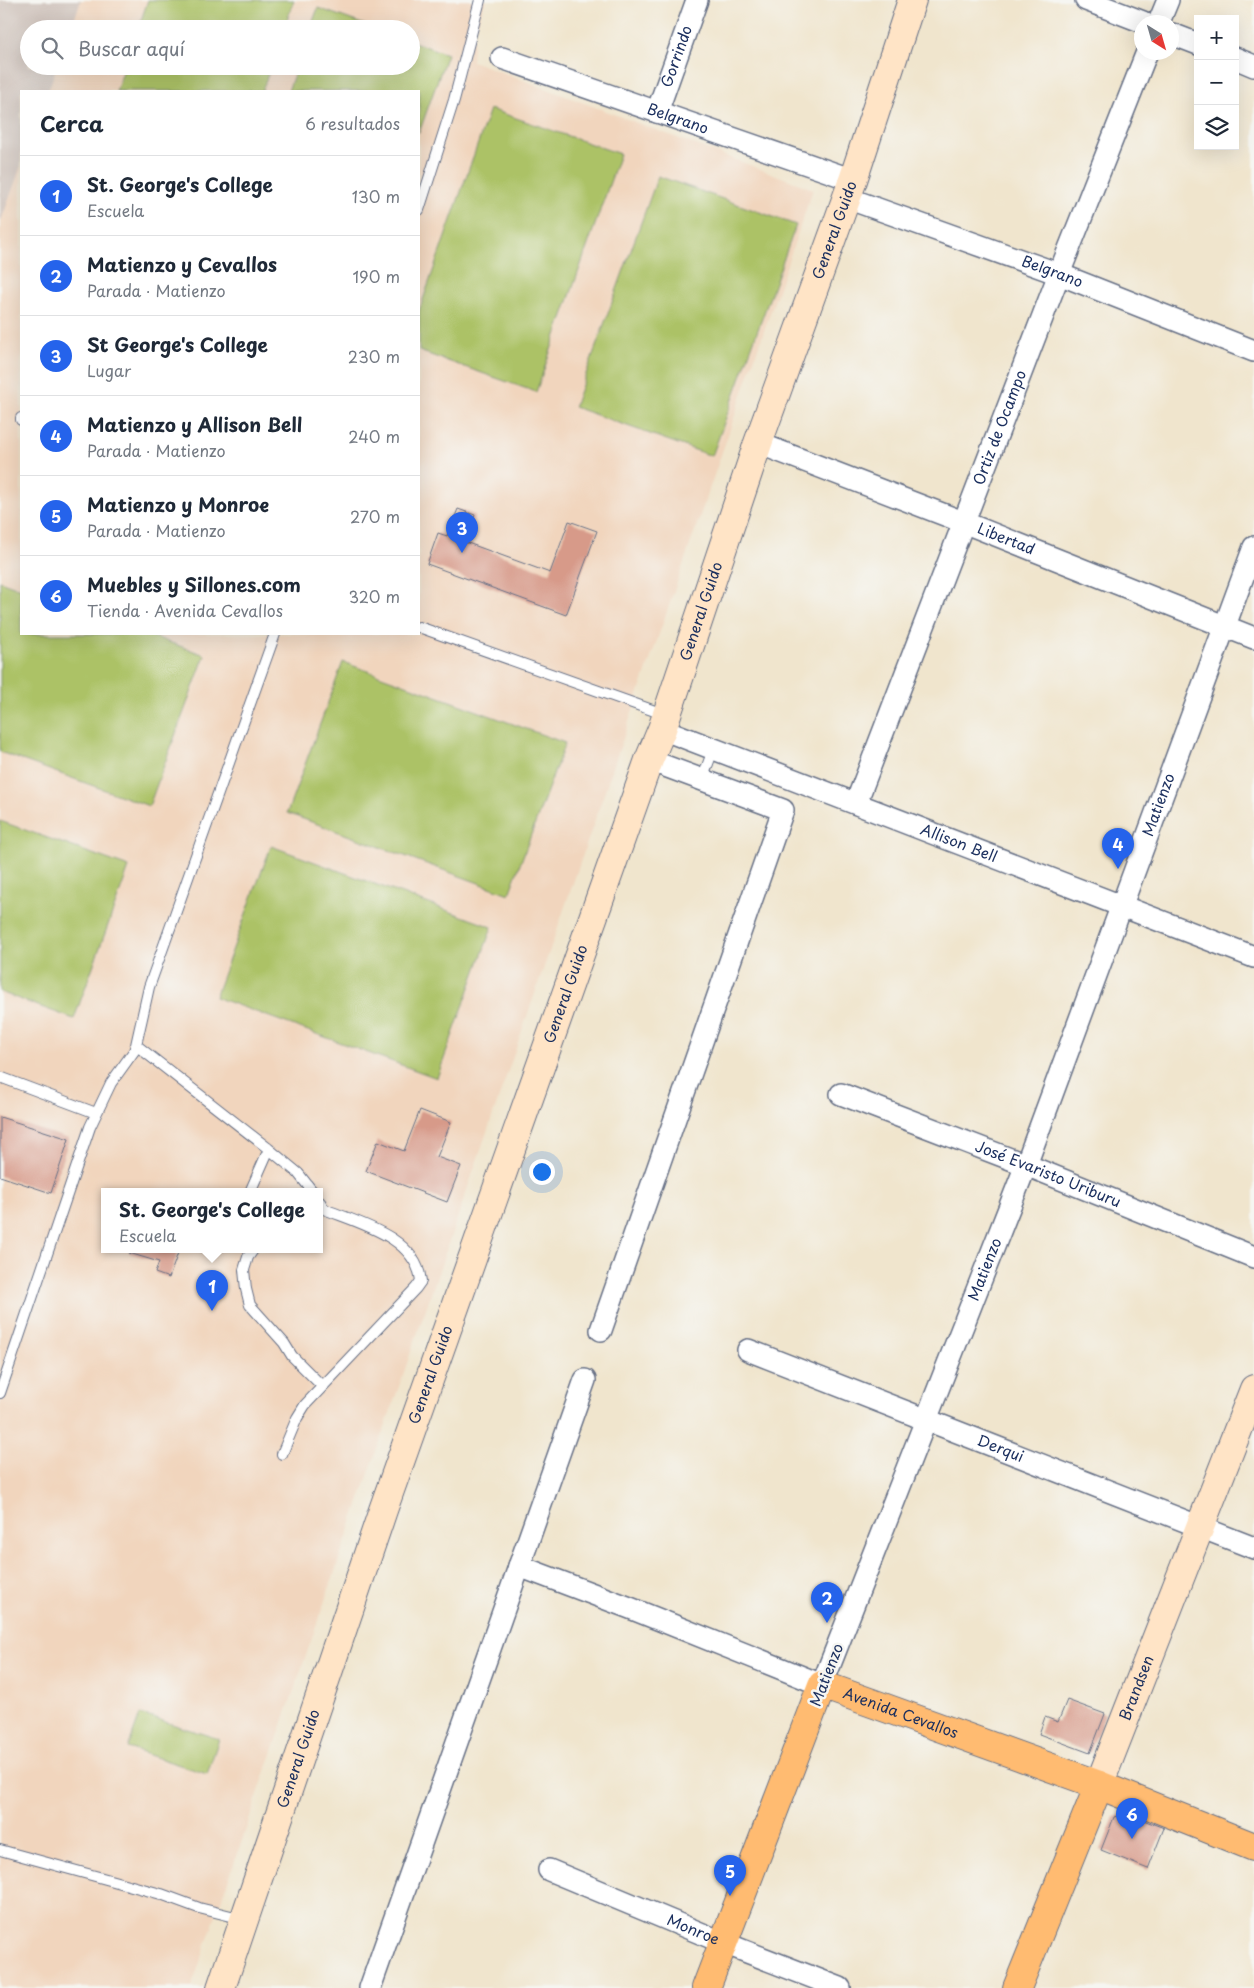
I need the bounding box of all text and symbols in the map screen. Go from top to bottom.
north arrow [1134,15,1179,60]
map controls [1194,15,1239,150]
button: + [1194,15,1239,60]
search box [20,20,420,75]
street label: Gorrindo [654,22,697,90]
icon: search [38,34,66,62]
text: Buscar aquí [78,34,185,62]
button: − [1194,60,1239,105]
street label: Belgrano [644,96,712,139]
button: layers [1194,105,1239,150]
text: Cerca [40,107,104,139]
text: 6 resultados [305,111,400,135]
text: St. George's College [87,170,273,198]
street label: General Guido [805,177,862,282]
text: 1 [52,184,60,208]
text: 130 m [352,184,400,208]
text: Escuela [87,198,144,222]
street label: Belgrano [1019,249,1087,292]
text: Matienzo y Cevallos [87,250,277,278]
text: 2 [50,264,62,288]
text: 190 m [352,264,400,288]
text: Parada · Matienzo [87,278,225,302]
text: St George's College [87,330,268,358]
text: 3 [51,344,61,368]
text: 230 m [348,344,400,368]
text: Lugar [87,358,131,382]
street label: Ortiz de Ocampo [966,366,1031,488]
text: Matienzo y Allison Bell [87,410,302,438]
text: 4 [51,424,61,448]
text: 240 m [348,424,400,448]
text: Parada · Matienzo [87,438,225,462]
text: Matienzo y Monroe [87,490,269,518]
text: 5 [51,504,61,528]
text: 270 m [350,504,400,528]
pin: 3 [446,512,478,553]
street label: Libertad [974,516,1039,560]
text: Parada · Matienzo [87,518,225,542]
street label: General Guido [673,558,727,664]
text: Muebles y Sillones.com [87,570,301,598]
text: 6 [50,584,62,608]
text: 320 m [349,584,400,608]
text: Tienda · Avenida Cevallos [87,598,283,622]
street label: Matienzo [1135,769,1180,839]
street label: Allison Bell [918,817,1001,867]
pin: 4 [1102,828,1134,869]
street label: General Guido [536,941,593,1046]
street label: José Evaristo Uriburu [972,1134,1125,1212]
your location [529,1159,555,1185]
popup [101,1188,323,1253]
text: St. George's College [119,1195,305,1223]
text: Escuela [119,1223,176,1247]
street label: Matienzo [961,1234,1006,1304]
pin: 1 [196,1270,228,1311]
street label: General Guido [401,1322,458,1427]
street label: Derqui [974,1428,1028,1467]
pin: 2 [811,1582,843,1623]
street label: Matienzo [803,1640,848,1709]
street label: Brandsen [1112,1652,1159,1724]
street label: Avenida Cevallos [840,1681,962,1743]
street label: General Guido [270,1706,325,1811]
pin: 6 [1116,1798,1148,1839]
pin: 5 [714,1855,746,1896]
street label: Monroe [664,1907,723,1950]

